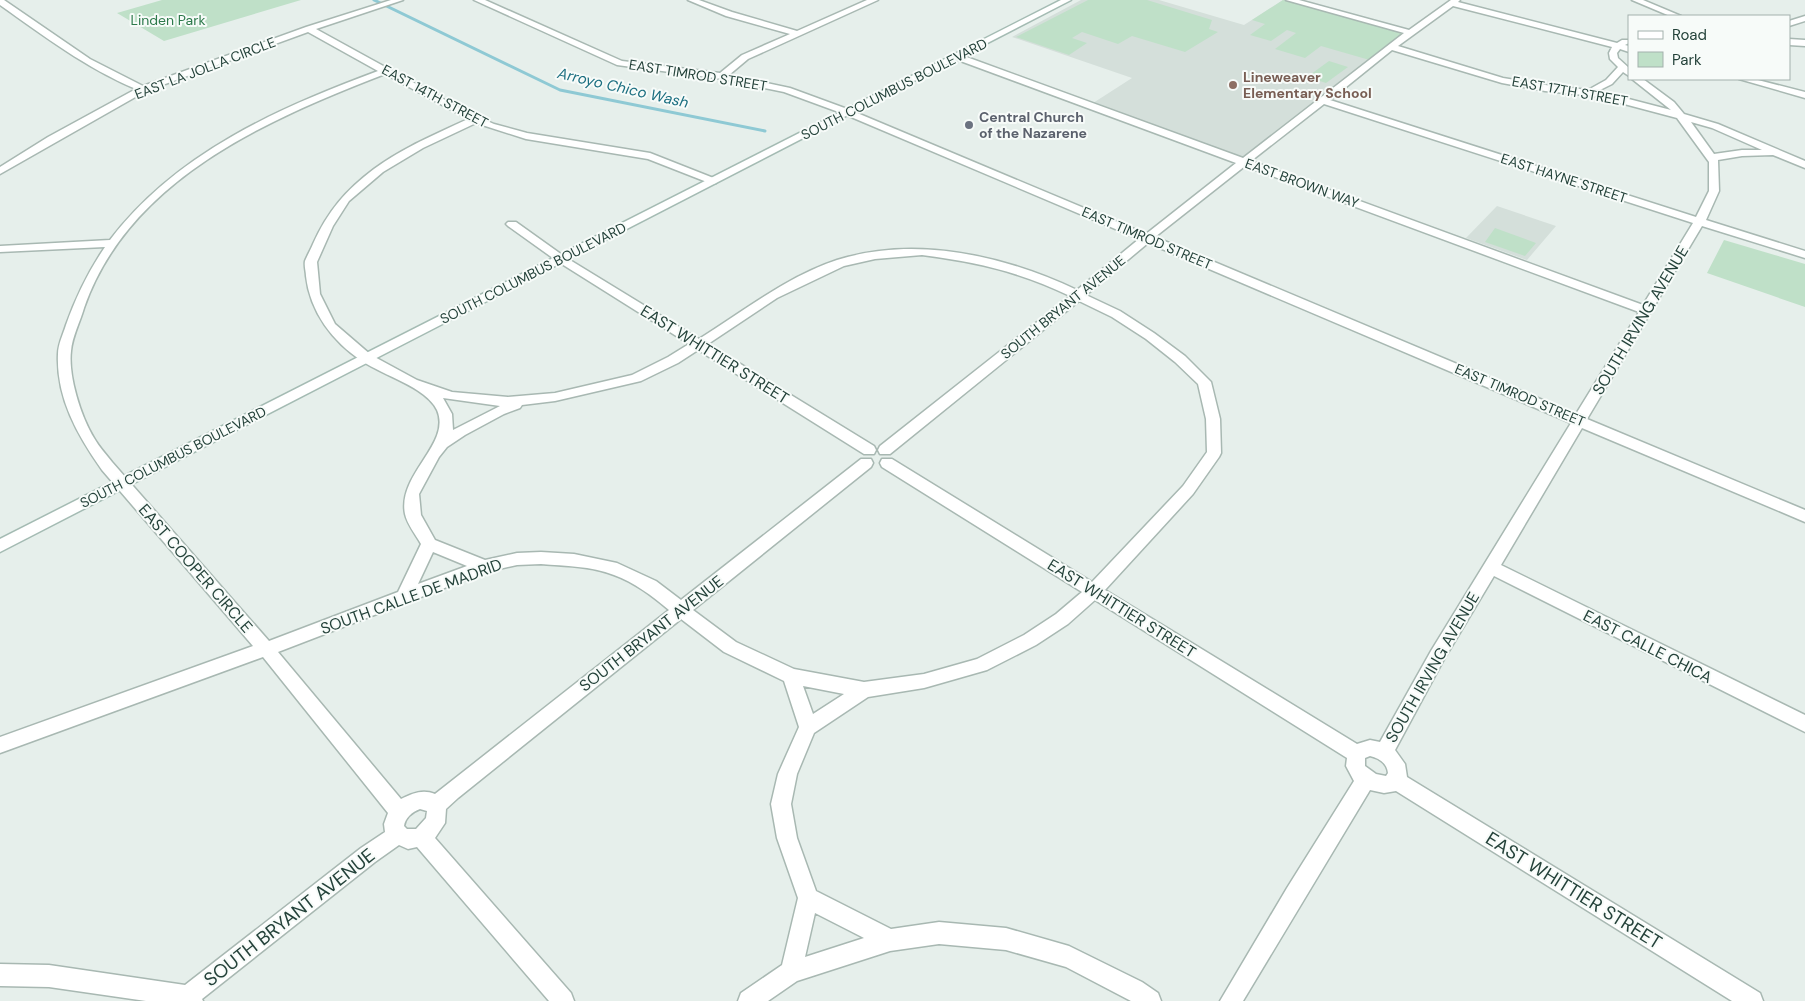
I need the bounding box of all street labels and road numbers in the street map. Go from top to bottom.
street label: EAST LA JOLLA CIRCLE [132,33,278,103]
street label: SOUTH COLUMBUS BOULEVARD [798,34,990,144]
street label: EAST TIMROD STREET [628,55,769,95]
street label: EAST 14TH STREET [379,60,491,132]
street label: EAST 17TH STREET [1511,72,1629,110]
street label: EAST HAYNE STREET [1499,149,1630,207]
street label: EAST BROWN WAY [1243,154,1361,212]
street label: EAST TIMROD STREET [1079,202,1215,274]
street label: SOUTH COLUMBUS BOULEVARD [437,218,629,328]
street label: SOUTH IRVING AVENUE [1588,242,1693,399]
street label: SOUTH BRYANT AVENUE [997,251,1129,363]
street label: EAST WHITTIER STREET [637,300,793,409]
street label: EAST TIMROD STREET [1452,359,1588,431]
street label: SOUTH COLUMBUS BOULEVARD [77,402,269,512]
street label: EAST COOPER CIRCLE [134,500,257,637]
street label: SOUTH CALLE DE MADRID [317,554,505,639]
street label: EAST WHITTIER STREET [1044,554,1200,663]
street label: SOUTH BRYANT AVENUE [575,571,728,696]
street label: SOUTH IRVING AVENUE [1381,588,1484,746]
street label: EAST CALLE CHICA [1580,605,1716,688]
street label: EAST WHITTIER STREET [1481,826,1667,955]
street label: SOUTH BRYANT AVENUE [199,843,380,992]

